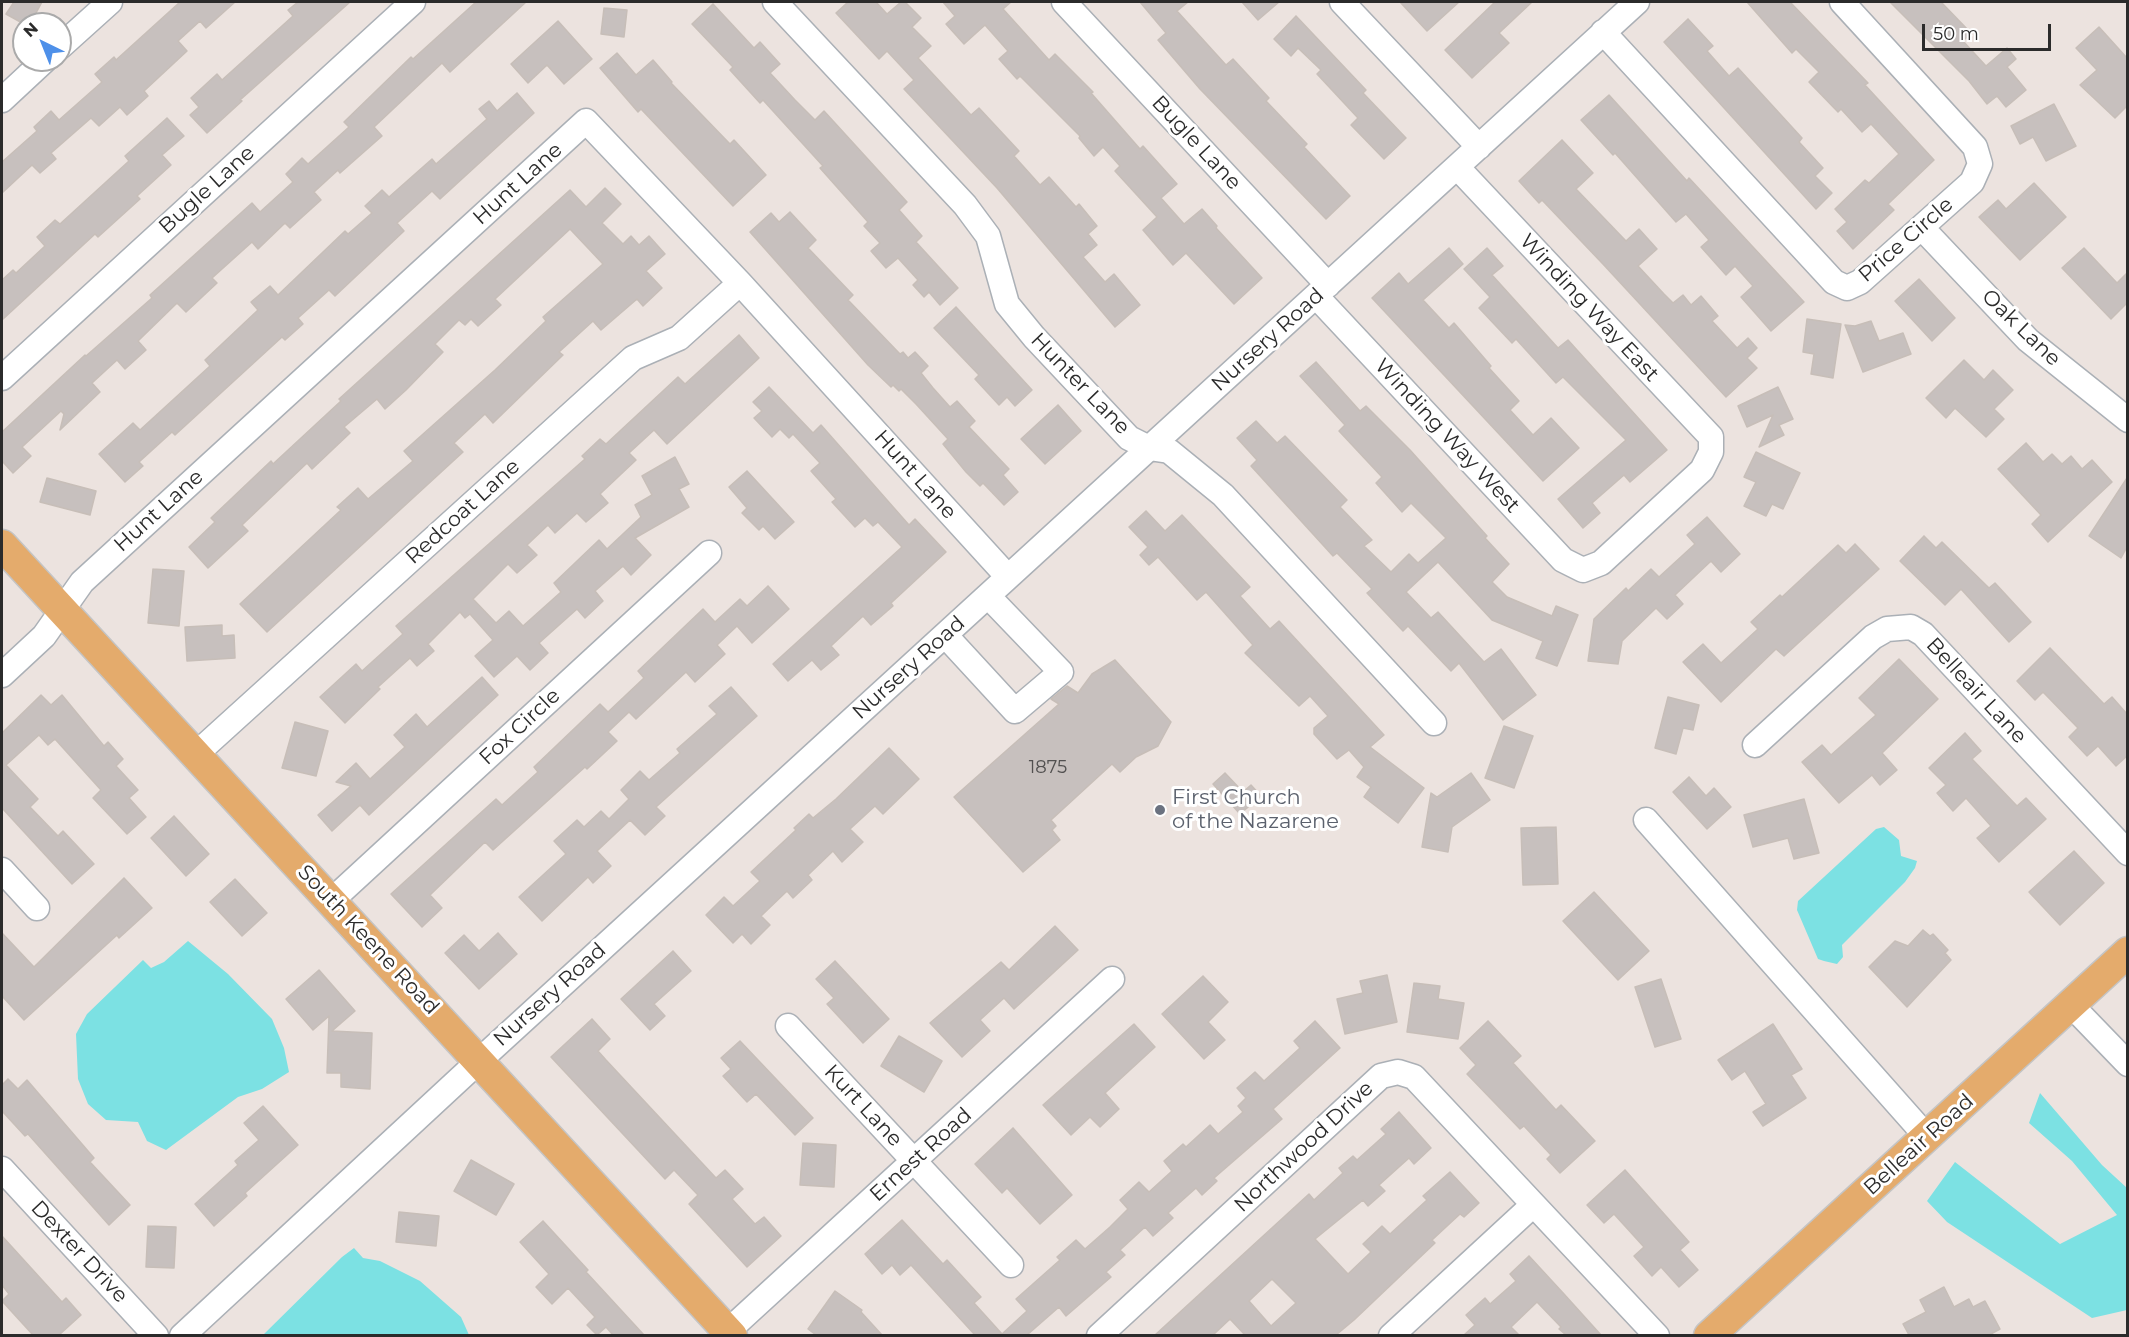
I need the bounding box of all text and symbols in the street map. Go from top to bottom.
north arrow [12,12,72,72]
scale bar [1925,12,2054,50]
text: N [20,19,42,41]
text: 50 m [1933,23,1979,45]
street label: Bugle Lane [1146,91,1246,195]
street label: Hunt Lane [468,137,568,231]
street label: Bugle Lane [154,141,260,239]
street label: Price Circle [1854,192,1958,288]
street label: Winding Way East [1514,229,1664,387]
street label: Nursery Road [1207,283,1329,397]
street label: Oak Lane [1976,284,2066,372]
street label: Hunter Lane [1025,328,1135,440]
street label: Winding Way West [1369,354,1525,518]
street label: Hunt Lane [868,425,962,525]
street label: Redcoat Lane [401,454,525,570]
street label: Hunt Lane [109,464,209,558]
street label: Nursery Road [848,611,970,725]
street label: Belleair Lane [1920,633,2032,749]
street label: Fox Circle [474,683,566,771]
house number: 1875 [1029,757,1067,779]
place label: First Church of the Nazarene [1172,785,1339,835]
marker: First Church of the Nazarene [1153,803,1167,817]
street label: South Keene Road [292,860,444,1020]
street label: Nursery Road [489,938,611,1052]
street label: Kurt Lane [819,1060,907,1152]
street label: Northwood Drive [1229,1076,1379,1218]
street label: Belleair Road [1859,1089,1979,1201]
street label: Ernest Road [865,1103,977,1207]
street label: Dexter Drive [25,1196,133,1308]

